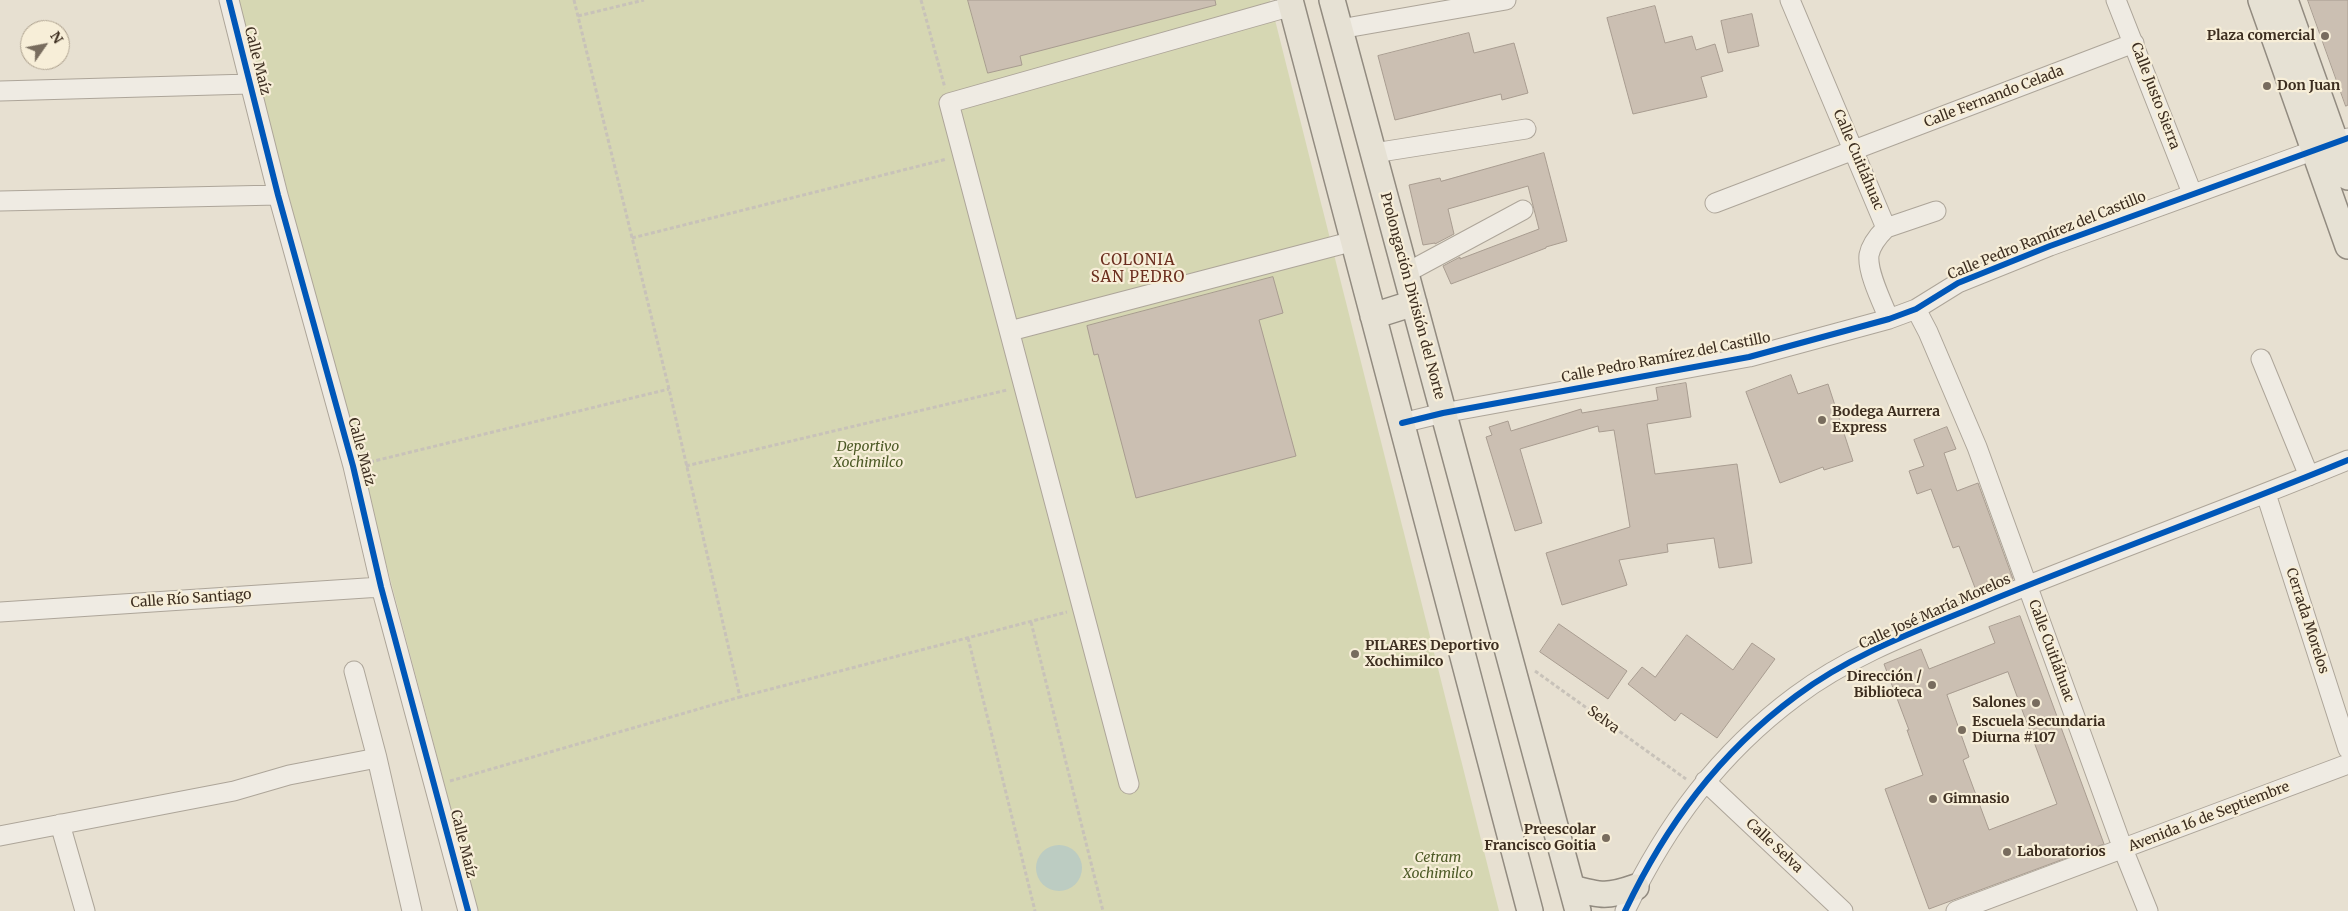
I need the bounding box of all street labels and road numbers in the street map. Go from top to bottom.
street label: Calle Maíz [240,25,274,97]
street label: Calle Justo Sierra [2127,40,2183,152]
street label: Calle Fernando Celada [1922,63,2066,131]
street label: Calle Cuitláhuac [1829,107,1887,213]
street label: Calle Pedro Ramírez del Castillo [1945,188,2149,284]
street label: Prolongación División del Norte [1376,191,1448,401]
street label: Calle Pedro Ramírez del Castillo [1560,330,1772,386]
street label: Calle Maíz [344,416,378,488]
street label: Cerrada Morelos [2282,566,2332,676]
street label: Calle José María Morelos [1857,571,2013,653]
street label: Calle Río Santiago [130,586,252,612]
street label: Calle Cuitláhuac [2025,598,2077,704]
street label: Selva [1584,703,1622,737]
street label: Avenida 16 de Septiembre [2126,778,2292,856]
street label: Calle Maíz [446,808,480,880]
street label: Calle Selva [1742,815,1806,877]

